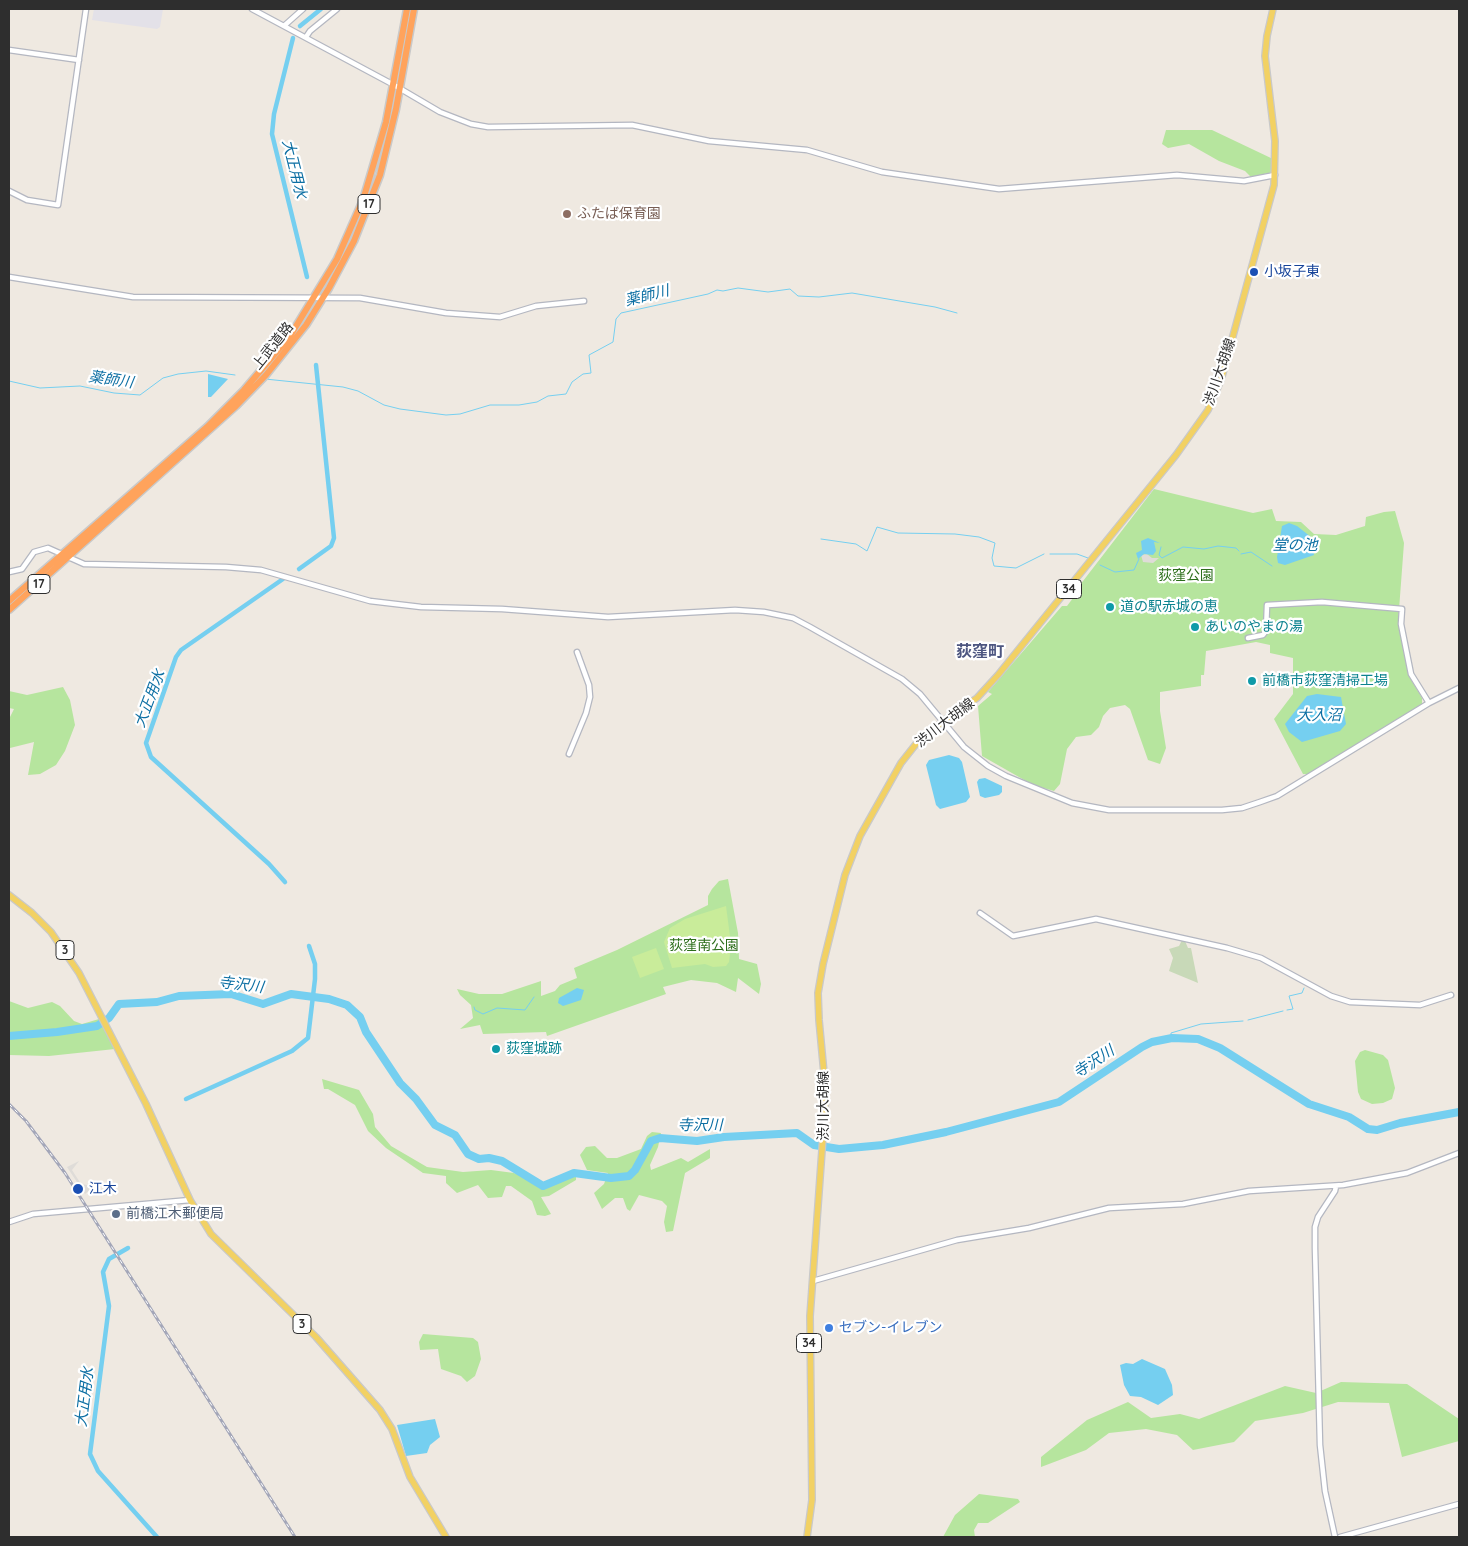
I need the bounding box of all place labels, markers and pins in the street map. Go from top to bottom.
place label: ふたば保育園 [577,206,661,222]
marker: ふたば保育園 [561,208,573,220]
place label: 小坂子東 [1264,264,1320,280]
marker: 小坂子東 [1248,266,1260,278]
place label: 道の駅赤城の恵 [1120,599,1218,615]
marker: 道の駅赤城の恵 [1104,601,1116,613]
place label: あいのやまの湯 [1205,619,1303,635]
marker: あいのやまの湯 [1189,621,1201,633]
place label: 前橋市荻窪清掃工場 [1262,673,1388,689]
marker: 前橋市荻窪清掃工場 [1246,675,1258,687]
place label: 荻窪城跡 [506,1041,562,1057]
marker: 荻窪城跡 [490,1043,502,1055]
place label: 江木 [89,1181,117,1197]
marker: 江木 [71,1182,85,1196]
place label: 前橋江木郵便局 [126,1206,224,1222]
marker: 前橋江木郵便局 [110,1208,122,1220]
place label: セブン-イレブン [839,1320,942,1336]
marker: セブン-イレブン [823,1322,835,1334]

